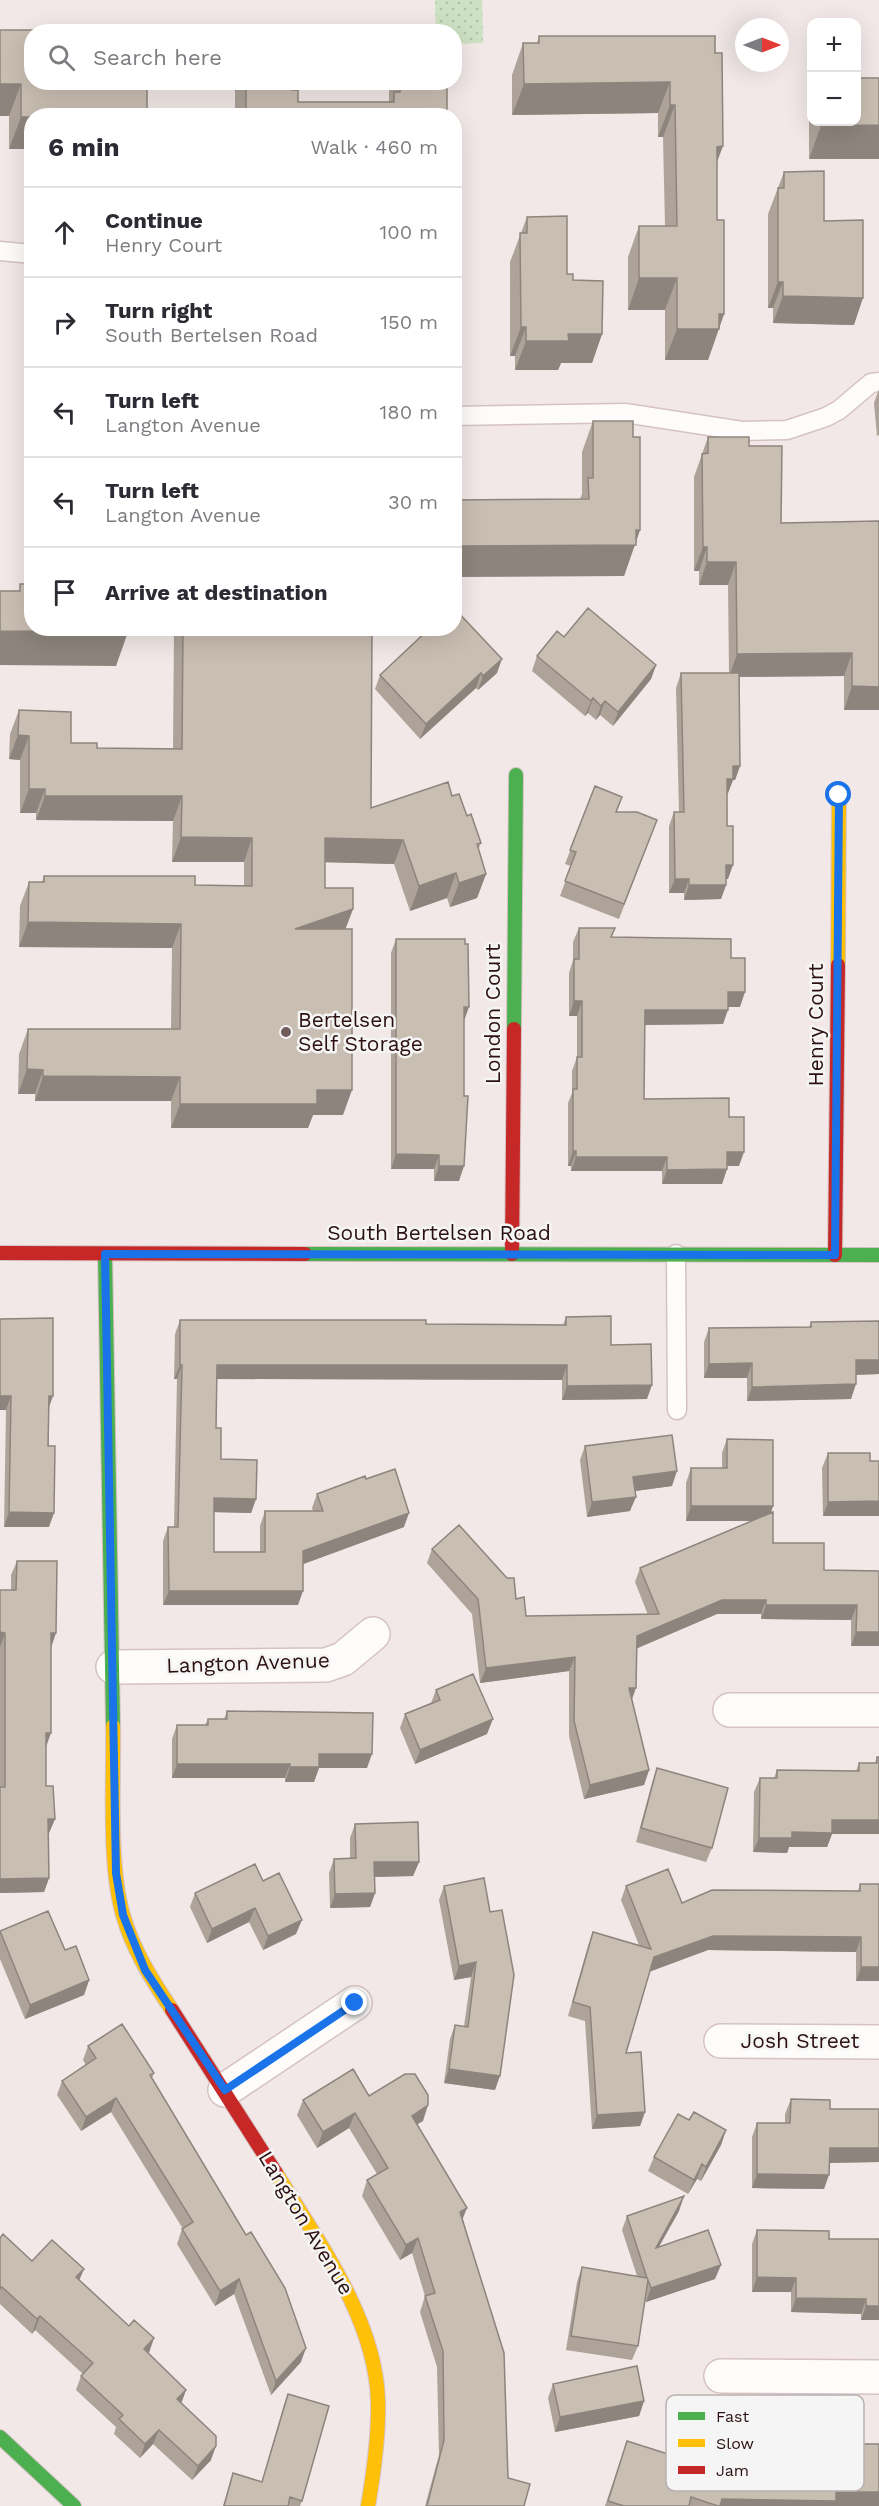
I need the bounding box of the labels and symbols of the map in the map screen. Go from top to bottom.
north arrow [735,18,789,72]
route start [825,781,851,807]
street label: London Court [480,944,505,1084]
street label: Henry Court [803,963,828,1087]
place label: Bertelsen Self Storage [298,1007,423,1056]
marker: Bertelsen Self Storage [279,1025,293,1039]
street label: South Bertelsen Road [327,1220,551,1245]
street label: Langton Avenue [166,1647,330,1678]
route end [341,1989,367,2015]
street label: Josh Street [741,2028,860,2053]
street label: Langton Avenue [254,2146,359,2299]
legend [666,2395,864,2491]
text: Fast [716,2407,749,2426]
text: Slow [716,2434,754,2453]
text: Jam [716,2461,749,2480]

